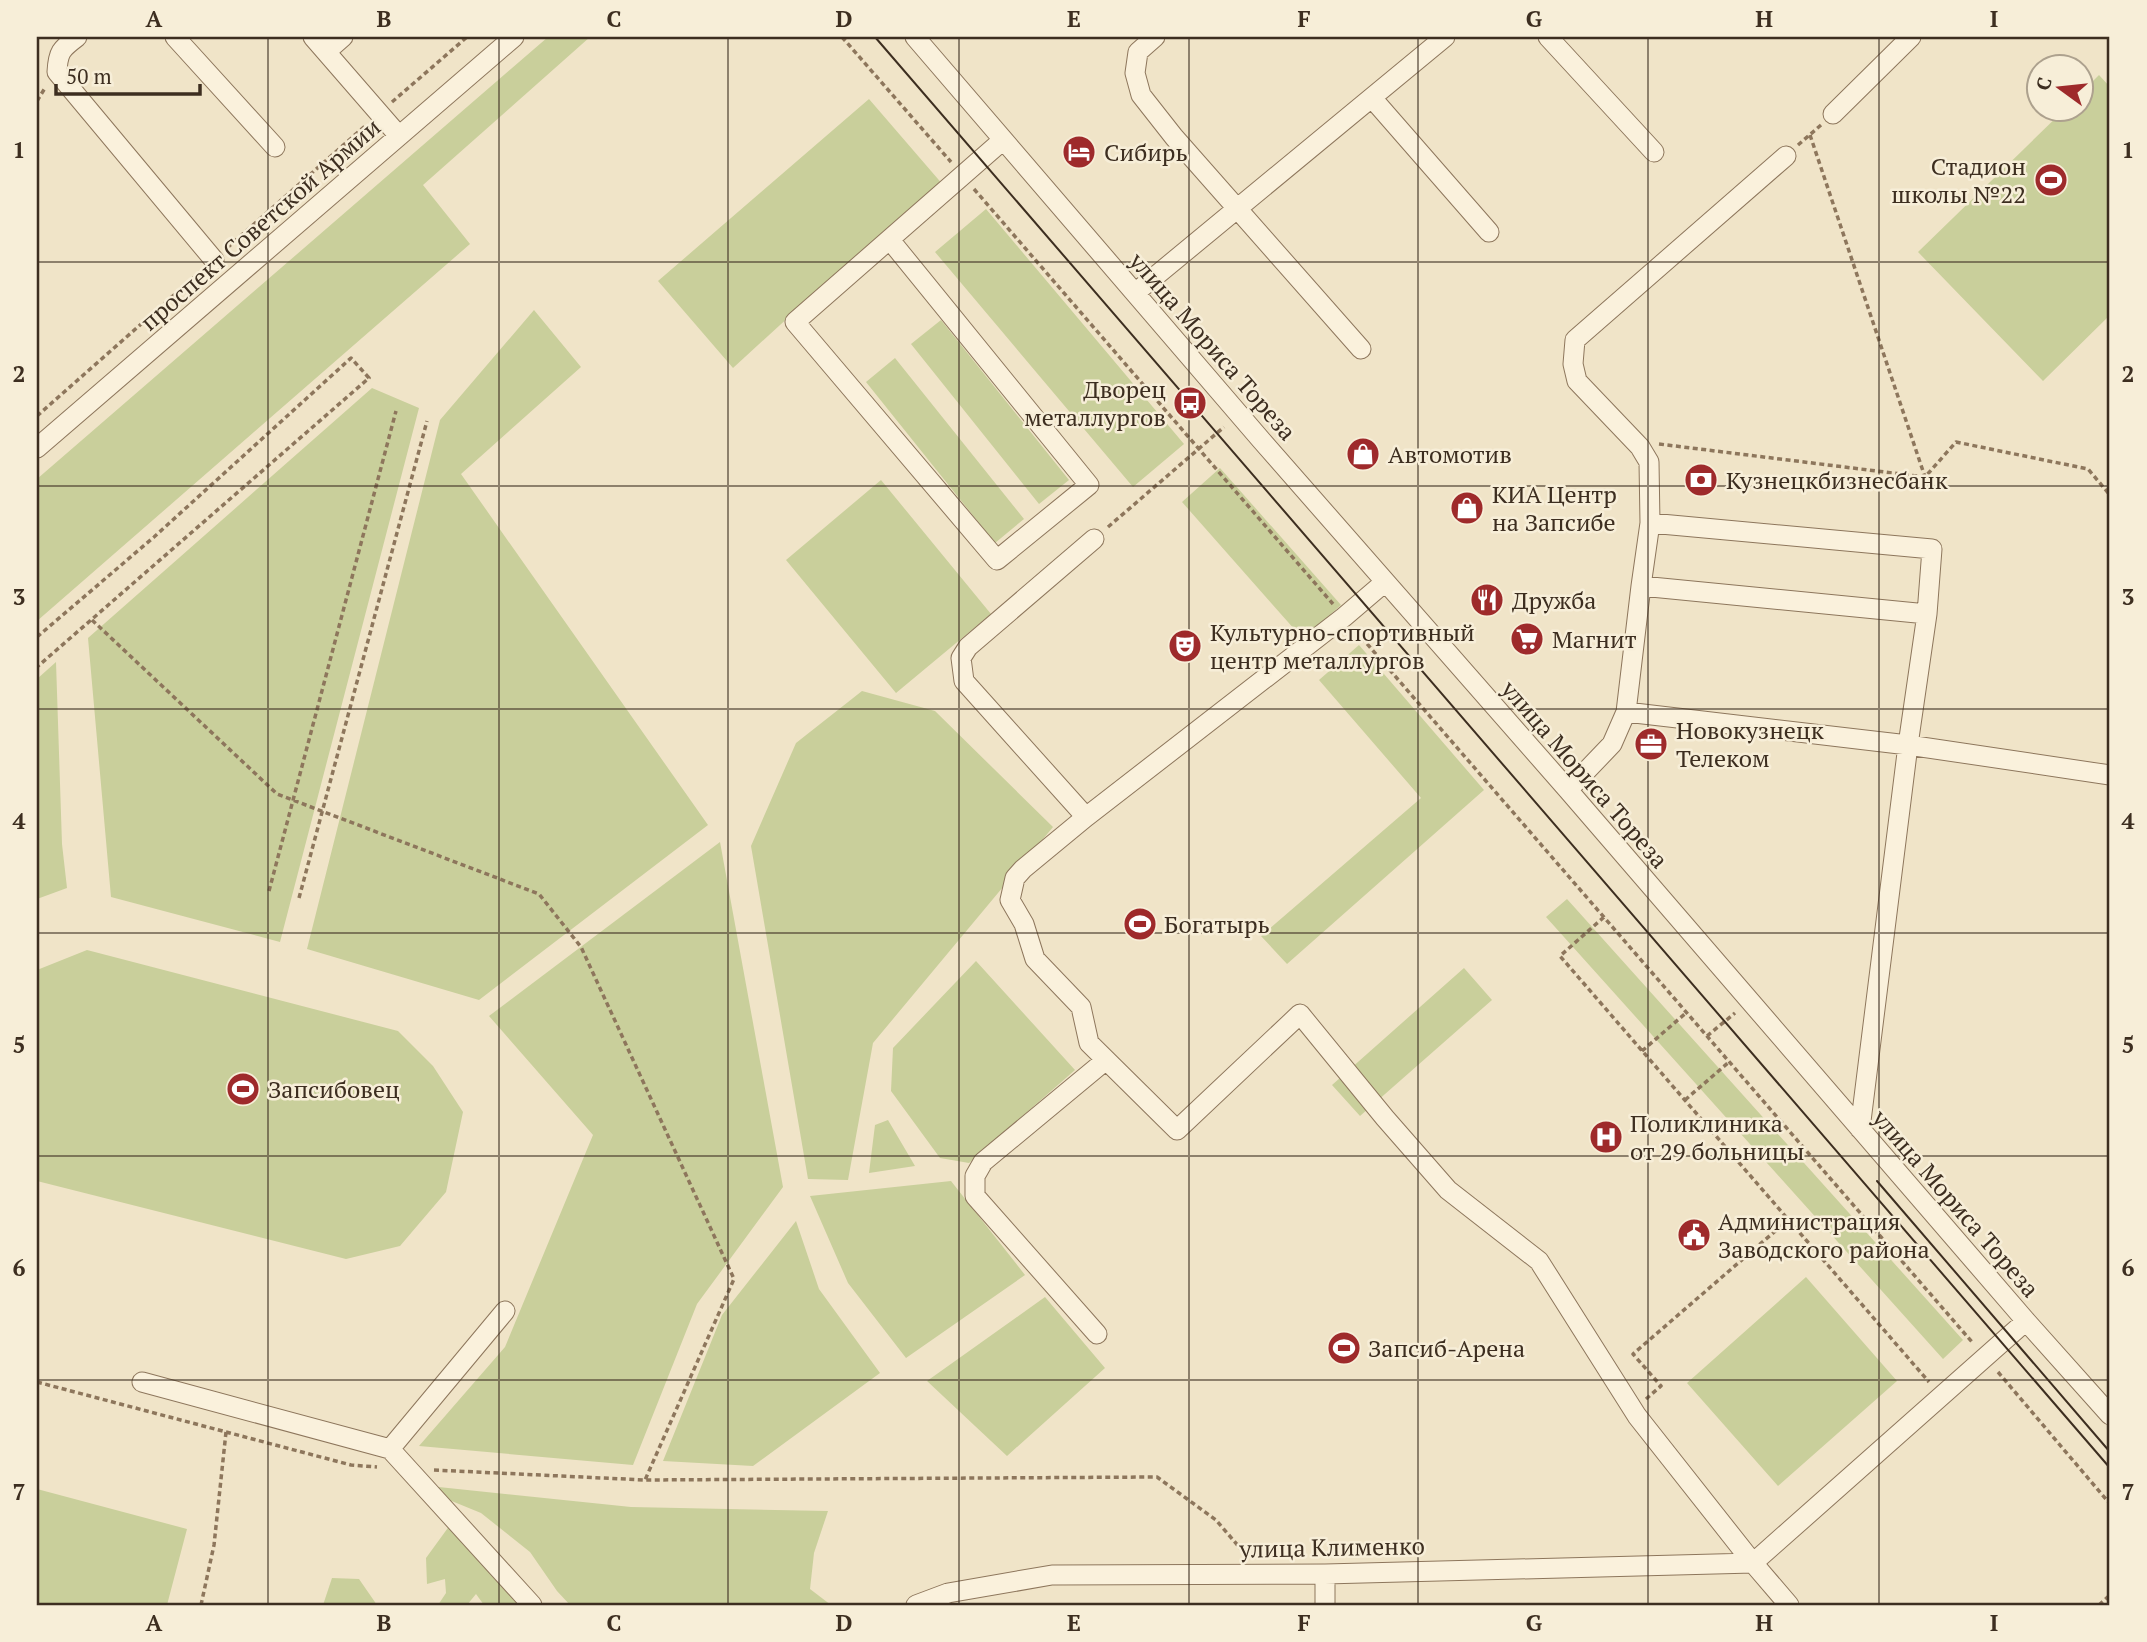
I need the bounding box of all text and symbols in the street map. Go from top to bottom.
text: A [146,3,163,34]
text: B [377,3,392,34]
text: C [607,3,622,34]
text: D [836,3,853,34]
text: E [1067,3,1081,34]
text: F [1297,3,1311,34]
text: G [1526,3,1543,34]
text: H [1755,3,1773,34]
text: I [1990,3,1998,34]
scale bar [56,52,200,96]
north arrow [2024,52,2094,122]
text: 50 m [66,62,112,90]
text: С [2029,74,2057,93]
street label: проспект Советской Армии [133,111,387,337]
hotel icon: Сибирь [1060,133,1098,171]
text: 1 [13,134,26,165]
text: 1 [2122,134,2135,165]
place label: Сибирь [1104,136,1188,168]
place label: Стадион школы №22 [1891,150,2026,210]
sports icon: Стадион школы №22 [2032,161,2070,199]
street label: улица Мориса Тореза [1122,244,1304,447]
text: 2 [13,358,26,389]
text: 2 [2122,358,2135,389]
place label: Дворец металлургов [1024,373,1166,433]
bus stop icon: Дворец металлургов [1171,384,1209,422]
shop icon: Автомотив [1344,435,1382,473]
place label: Автомотив [1388,438,1512,470]
bank icon: Кузнецкбизнесбанк [1682,461,1720,499]
place label: Кузнецкбизнесбанк [1726,464,1948,496]
place label: КИА Центр на Запсибе [1492,478,1617,538]
shop icon: КИА Центр на Запсибе [1448,489,1486,527]
text: 3 [13,581,26,612]
restaurant icon: Дружба [1468,581,1506,619]
text: 3 [2122,581,2135,612]
place label: Дружба [1512,584,1596,616]
place label: Культурно-спортивный центр металлургов [1210,616,1475,676]
supermarket icon: Магнит [1508,620,1546,658]
place label: Магнит [1552,623,1637,655]
theatre icon: Культурно-спортивный центр металлургов [1166,627,1204,665]
street label: улица Мориса Тореза [1494,672,1676,875]
place label: Новокузнецк Телеком [1676,714,1824,774]
office icon: Новокузнецк Телеком [1632,725,1670,763]
text: 4 [13,805,26,836]
text: 4 [2122,805,2135,836]
sports icon: Богатырь [1121,905,1159,943]
place label: Богатырь [1164,908,1270,940]
text: 5 [13,1029,26,1060]
text: 5 [2122,1029,2135,1060]
sports icon: Запсибовец [224,1070,262,1108]
place label: Запсибовец [268,1073,400,1105]
street label: улица Мориса Тореза [1865,1101,2047,1304]
place label: Поликлиника от 29 больницы [1630,1107,1804,1167]
hospital icon: Поликлиника от 29 больницы [1587,1118,1625,1156]
place label: Администрация Заводского района [1718,1205,1930,1265]
public building icon: Администрация Заводского района [1675,1216,1713,1254]
text: 6 [13,1252,26,1283]
text: 6 [2122,1252,2135,1283]
sports icon: Запсиб-Арена [1325,1329,1363,1367]
place label: Запсиб-Арена [1368,1332,1525,1364]
text: 7 [13,1476,26,1507]
text: 7 [2122,1476,2135,1507]
street label: улица Клименко [1238,1529,1425,1565]
text: A [146,1607,163,1638]
text: B [377,1607,392,1638]
text: C [607,1607,622,1638]
text: D [836,1607,853,1638]
text: E [1067,1607,1081,1638]
text: F [1297,1607,1311,1638]
text: G [1526,1607,1543,1638]
text: H [1755,1607,1773,1638]
text: I [1990,1607,1998,1638]

